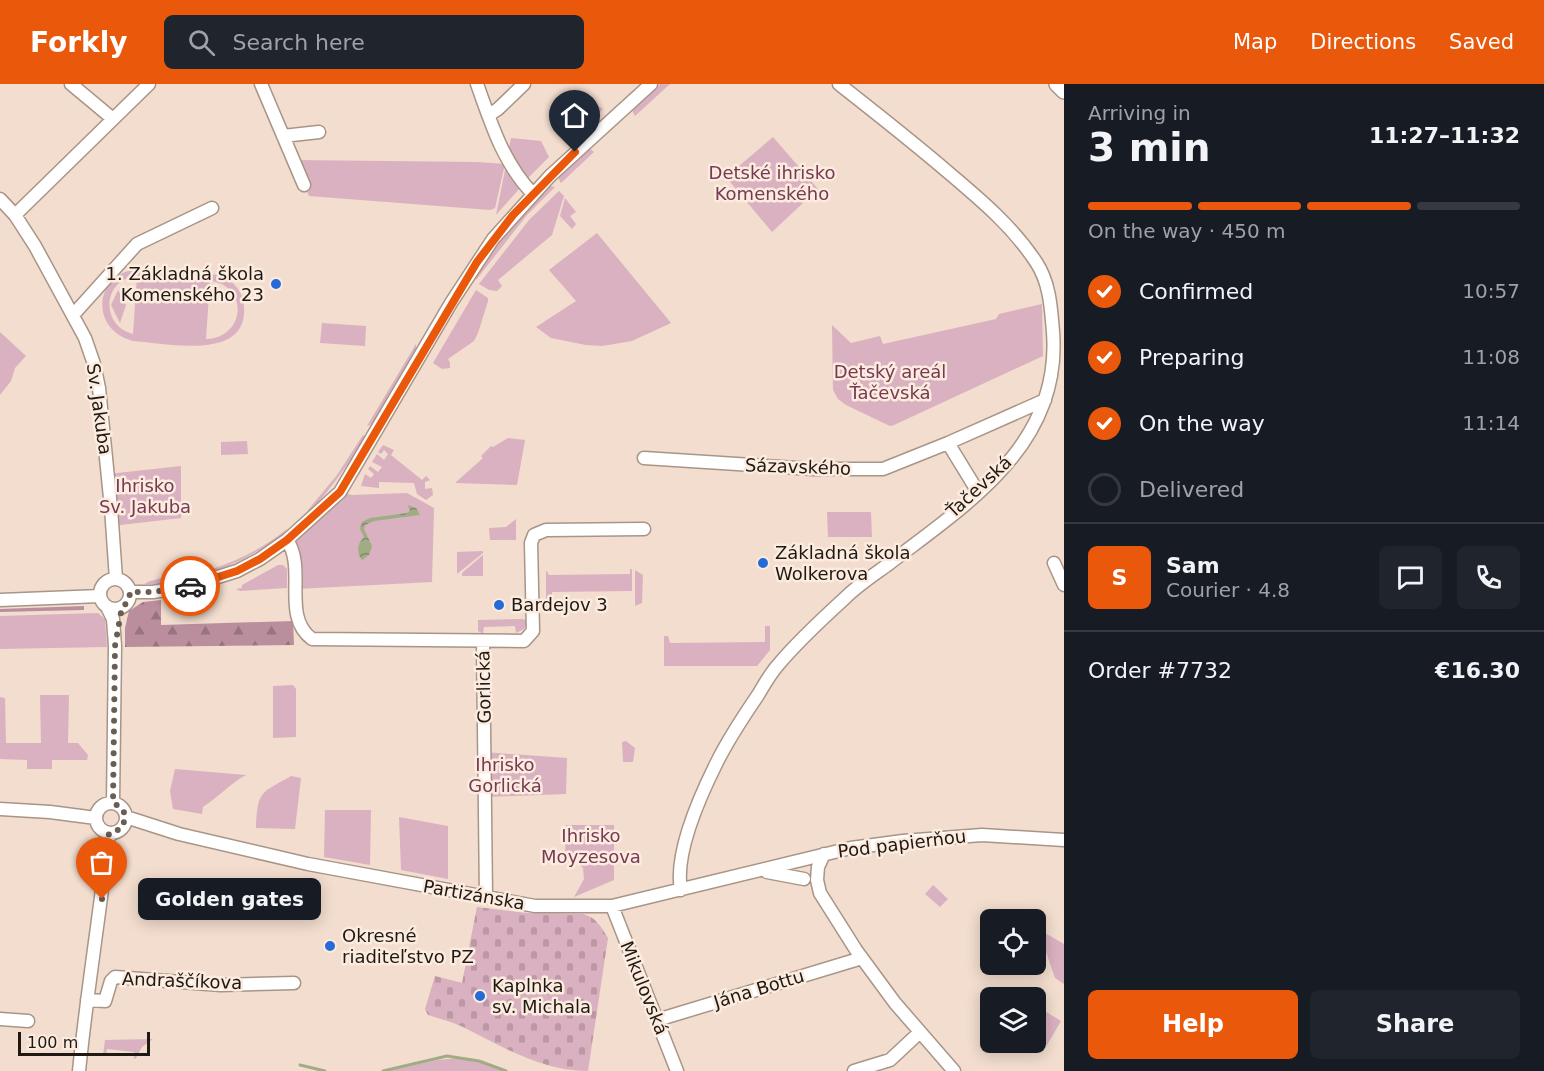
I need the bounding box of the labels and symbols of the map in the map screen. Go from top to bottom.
pin [549,90,600,152]
park label: Detské ihrisko Komenského [709,162,835,204]
place label: 1. Základná škola Komenského 23 [105,263,264,305]
marker: 1. Základná škola Komenského 23 [269,277,283,291]
park label: Detský areál Ťačevská [834,361,946,403]
street label: Sv. Jakuba [83,362,116,456]
street label: Ťačevská [941,451,1016,523]
street label: Sázavského [745,454,851,479]
park label: Ihrisko Sv. Jakuba [99,475,191,517]
place label: Základná škola Wolkerova [775,542,911,584]
courier [160,556,220,616]
marker: Základná škola Wolkerova [756,556,770,570]
place label: Bardejov 3 [511,594,608,615]
marker: Bardejov 3 [492,598,506,612]
street label: Gorlická [472,650,495,724]
park label: Ihrisko Gorlická [468,754,542,796]
park label: Ihrisko Moyzesova [541,825,641,867]
street label: Pod papierňou [837,825,967,862]
pin [76,837,127,899]
street label: Partizánska [422,875,527,914]
callout: Golden gates [138,878,321,920]
place label: Okresné riaditeľstvo PZ [342,925,474,967]
street label: Mikulovská [616,938,673,1038]
marker: Okresné riaditeľstvo PZ [323,939,337,953]
street label: Jána Bottu [710,965,807,1013]
street label: Andraščíkova [122,968,243,993]
place label: Kaplnka sv. Michala [492,975,591,1017]
marker: Kaplnka sv. Michala [473,989,487,1003]
scale bar [18,1029,150,1056]

